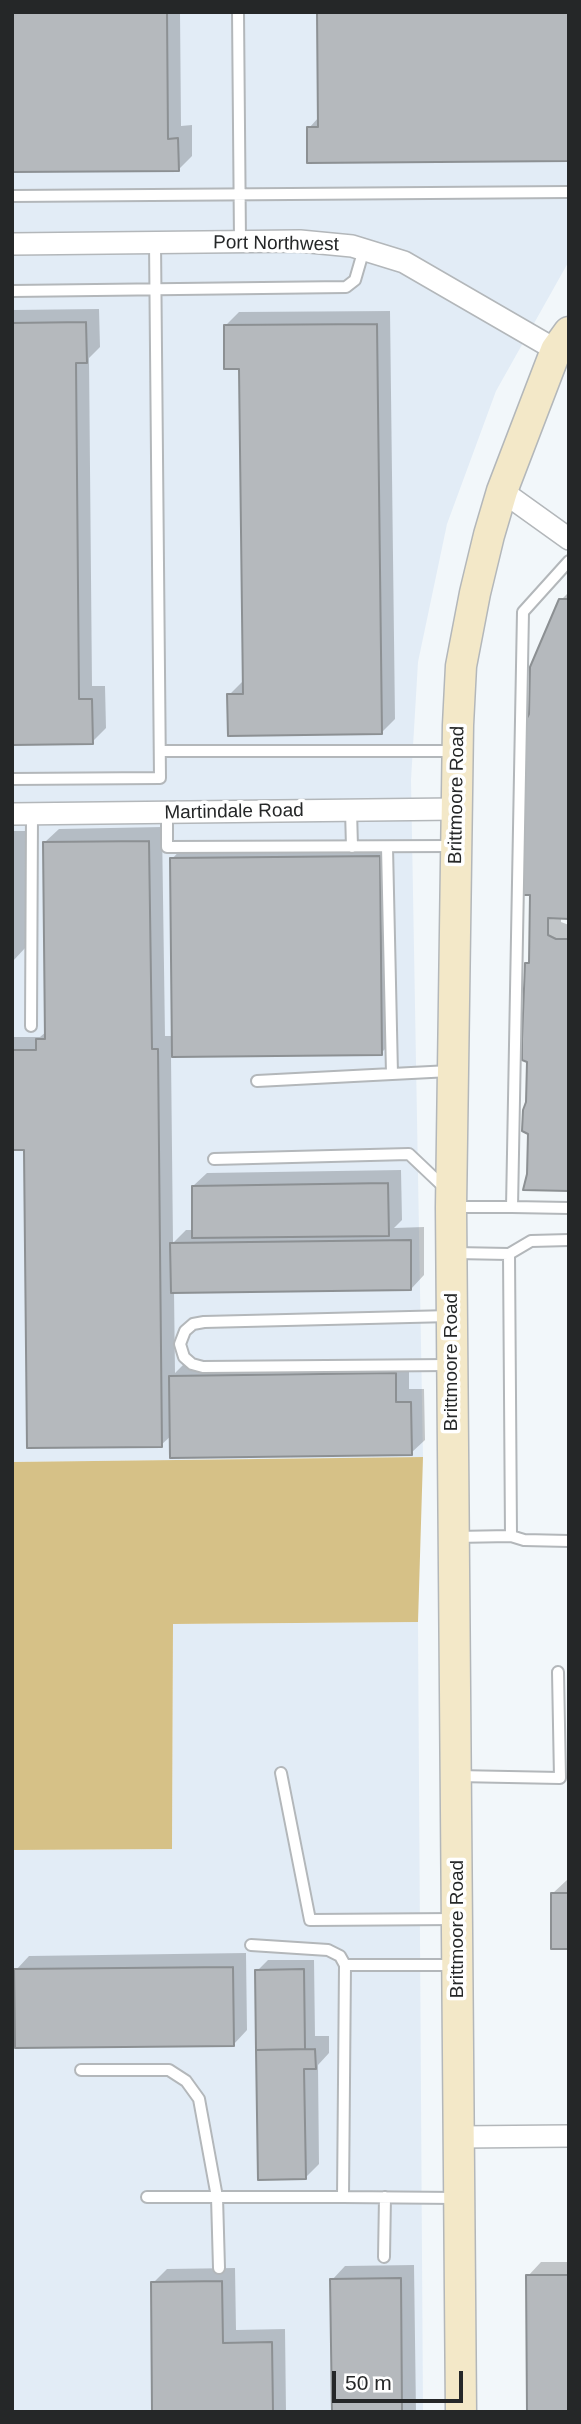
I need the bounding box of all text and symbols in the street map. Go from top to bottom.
street label: Port Northwest [213,232,339,256]
street label: Brittmoore Road [444,726,470,864]
street label: Martindale Road [164,799,304,825]
street label: Brittmoore Road [441,1293,463,1431]
street label: Brittmoore Road [447,1860,469,1998]
scale bar [336,2358,467,2402]
text: 50 m [345,2371,392,2394]

